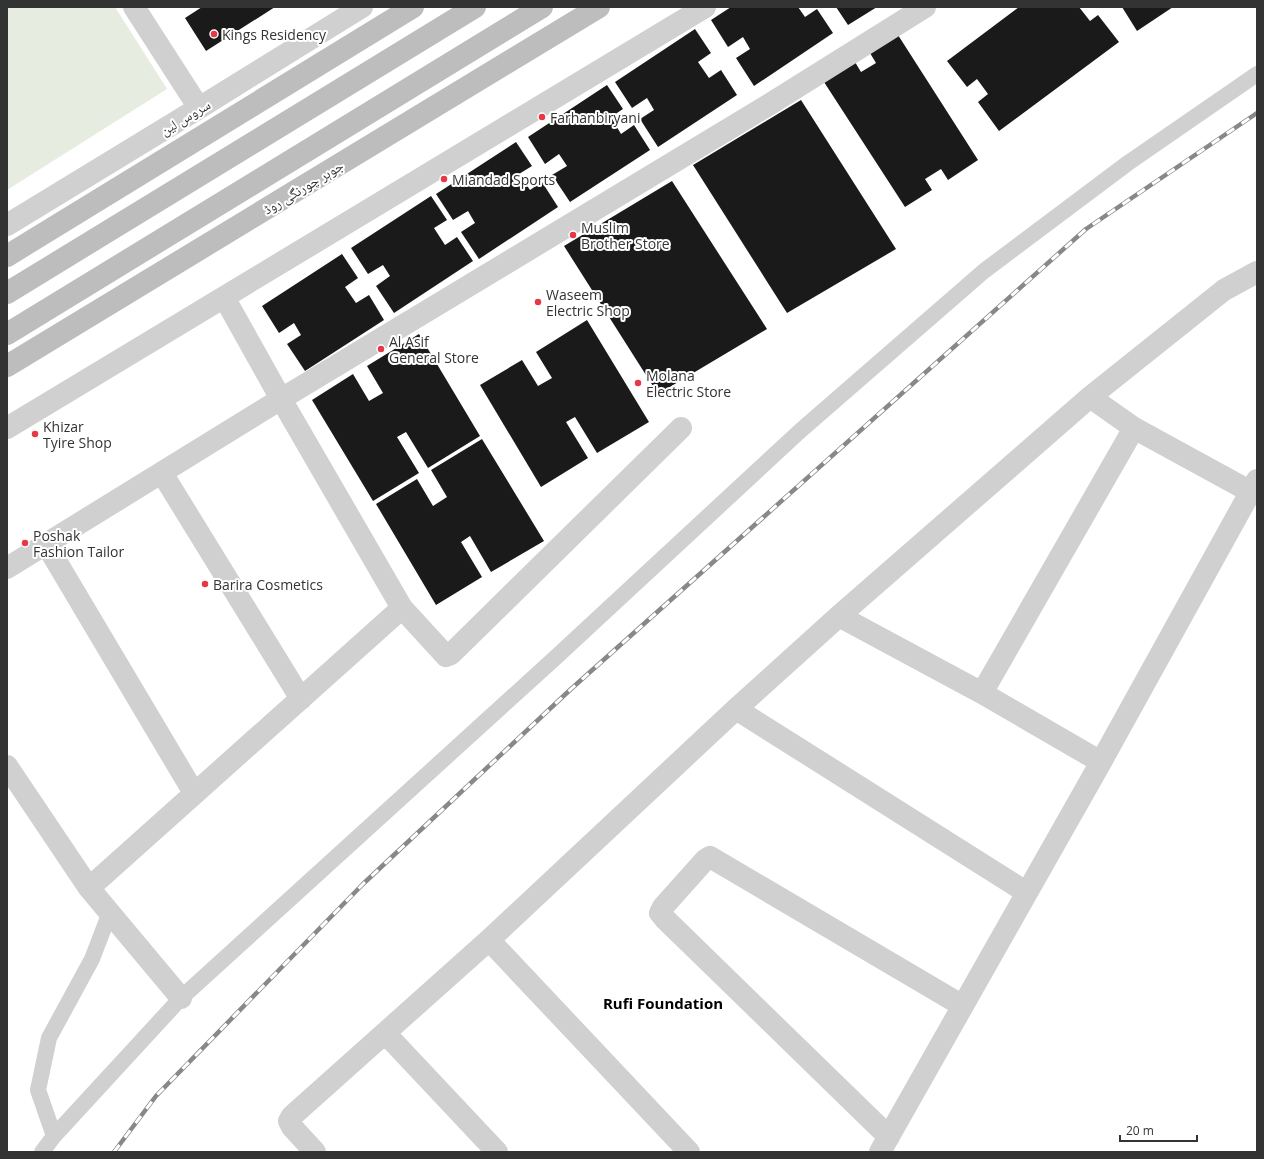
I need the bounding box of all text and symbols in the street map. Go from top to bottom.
place label: Kings Residency [222,25,327,44]
marker: Kings Residency [209,29,219,39]
street label: سروس لین [156,95,214,139]
place label: Farhanbiryani [550,108,640,127]
marker: Farhanbiryani [537,112,547,122]
street label: جوہر چورنگی روڈ [259,155,347,219]
place label: Miandad Sports [452,170,555,189]
marker: Miandad Sports [439,174,449,184]
place label: Muslim Brother Store [581,218,670,253]
marker: Muslim Brother Store [568,230,578,240]
place label: Waseem Electric Shop [546,285,630,320]
marker: Waseem Electric Shop [533,297,543,307]
place label: Al Asif General Store [389,332,479,367]
marker: Al Asif General Store [376,344,386,354]
place label: Molana Electric Store [646,366,731,401]
marker: Molana Electric Store [633,378,643,388]
place label: Khizar Tyire Shop [43,417,112,452]
marker: Khizar Tyire Shop [30,429,40,439]
place label: Poshak Fashion Tailor [33,526,124,561]
marker: Poshak Fashion Tailor [20,538,30,548]
place label: Barira Cosmetics [213,575,323,594]
marker: Barira Cosmetics [200,579,210,589]
district label: Rufi Foundation [603,993,723,1013]
scale bar [1120,1117,1197,1143]
text: 20 m [1126,1122,1154,1139]

